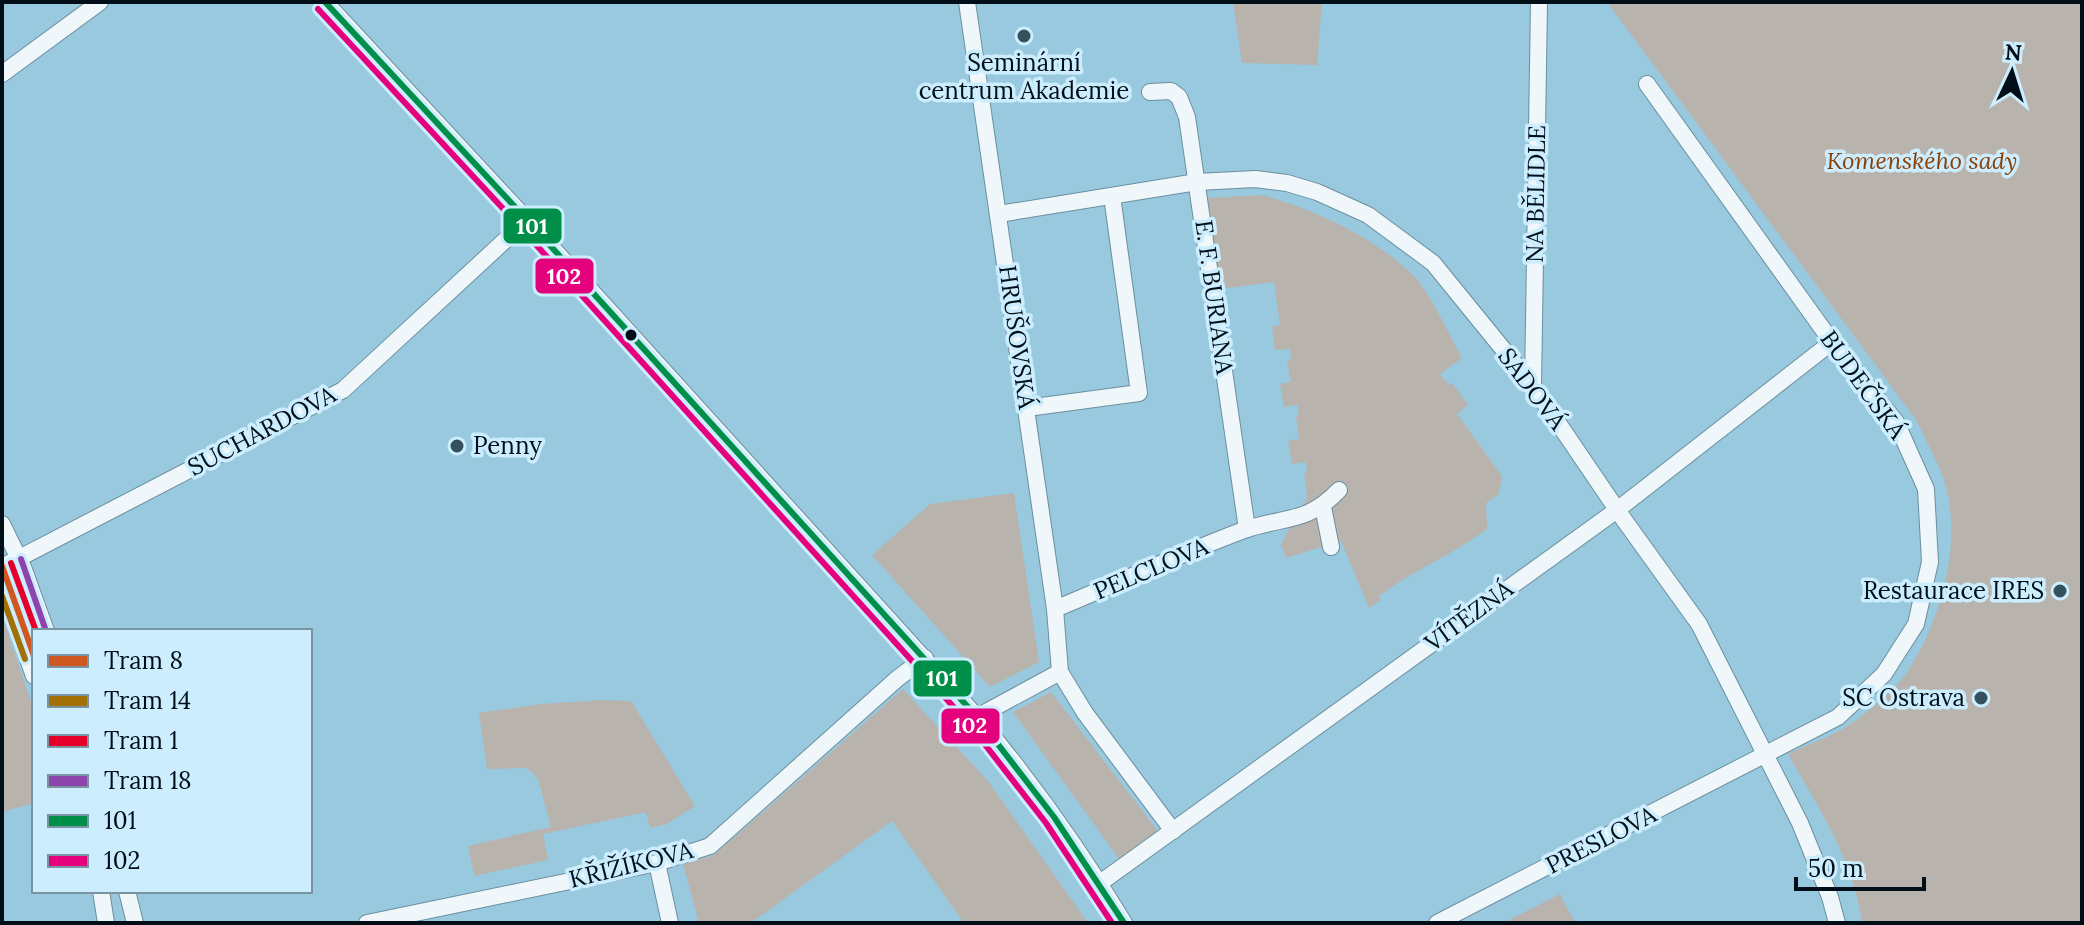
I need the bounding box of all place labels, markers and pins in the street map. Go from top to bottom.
marker: Seminární centrum Akademie [1015,27,1033,45]
place label: Seminární centrum Akademie [919,47,1129,106]
unlabelled marker [623,327,639,343]
place label: Penny [473,430,542,461]
marker: Penny [448,437,466,455]
place label: Restaurace IRES [1863,575,2044,606]
marker: Restaurace IRES [2051,582,2069,600]
place label: SC Ostrava [1842,682,1965,713]
marker: SC Ostrava [1972,689,1990,707]

